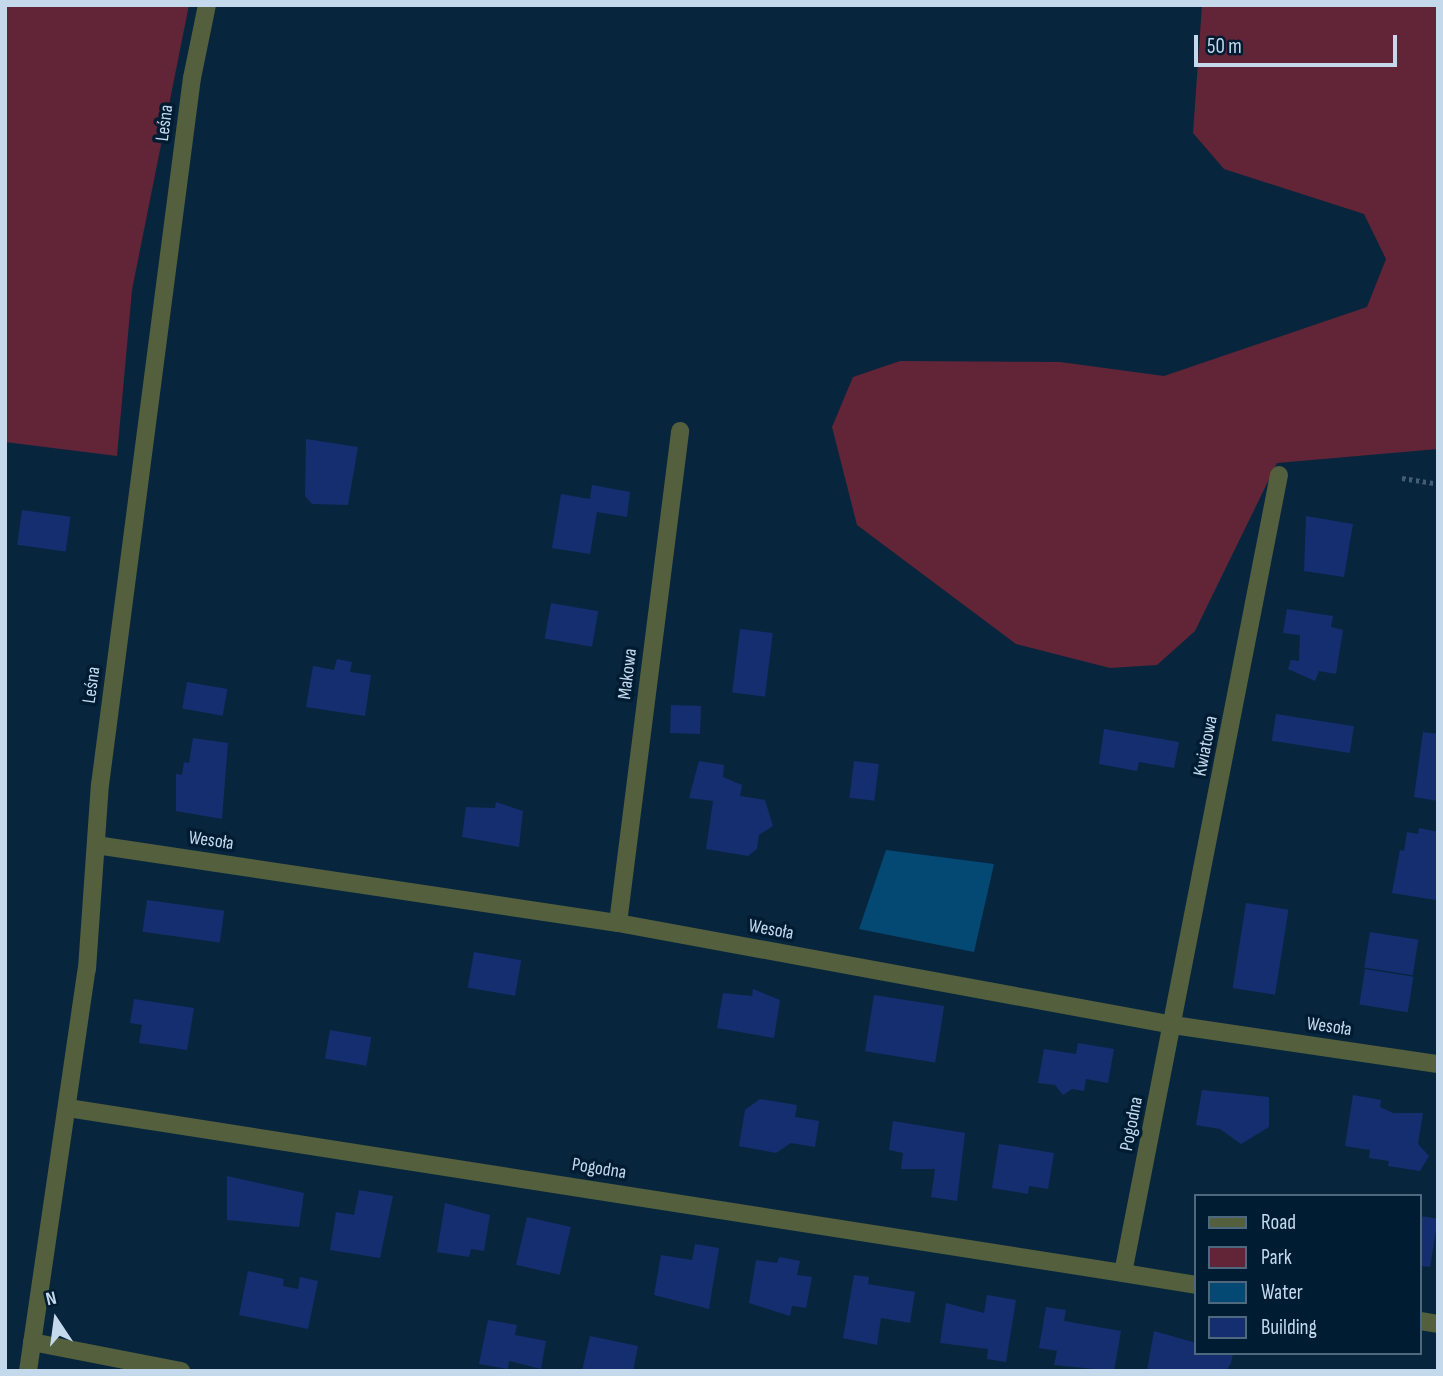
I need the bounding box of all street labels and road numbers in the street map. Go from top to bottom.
street label: Leśna [151,103,179,143]
street label: Makowa [614,647,642,701]
street label: Leśna [78,665,106,705]
street label: Kwiatowa [1189,714,1223,778]
street label: Wesoła [187,827,235,855]
street label: Wesoła [747,915,795,945]
street label: Wesoła [1305,1013,1353,1041]
street label: Pogodna [1116,1095,1148,1153]
street label: Pogodna [570,1153,628,1185]

